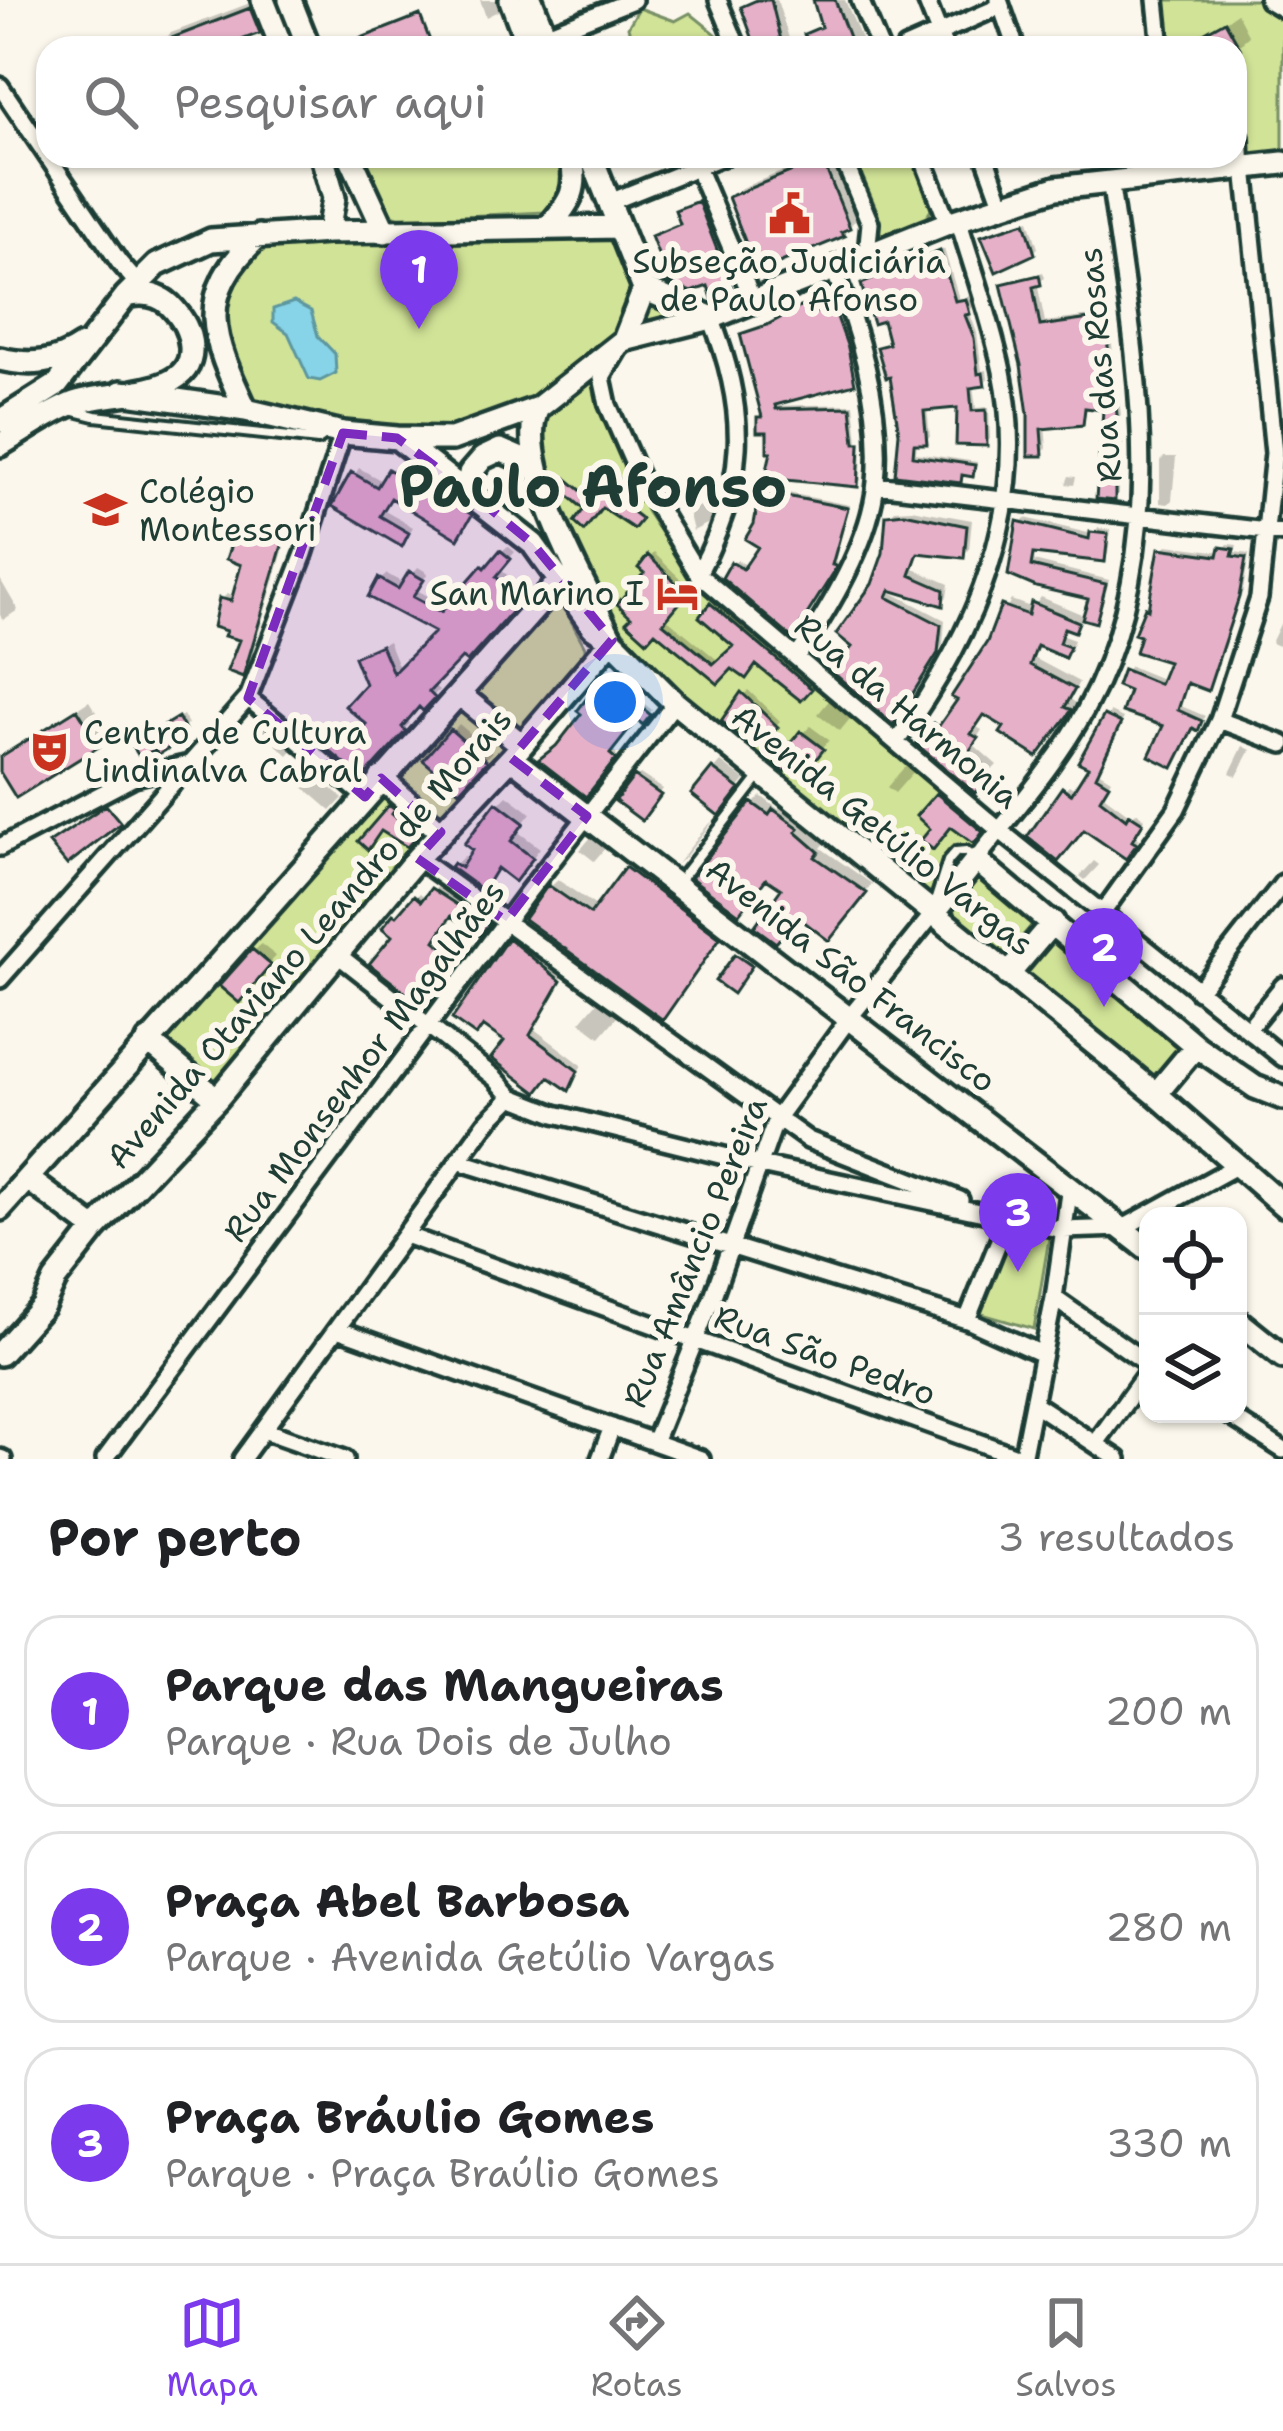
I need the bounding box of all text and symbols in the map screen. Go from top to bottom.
search box [36,36,1247,168]
icon: search [78,69,144,135]
text: Pesquisar aqui [174,72,487,132]
public building icon: Subseção Judiciária de Paulo Afonso [766,190,812,236]
pin: 1 [380,230,458,329]
place label: Subseção Judiciária de Paulo Afonso [632,239,946,322]
street label: Rua das Rosas [1067,246,1133,484]
district label: Paulo Afonso [399,448,787,524]
place label: Colégio Montessori [139,469,317,552]
school or university icon: Colégio Montessori [82,487,128,533]
hotel icon: San Marino I [655,570,701,616]
place label: San Marino I [430,571,644,616]
street label: Rua da Harmonia [785,603,1029,819]
your location [585,672,645,732]
street label: Avenida Getúlio Vargas [722,694,1044,966]
street label: Avenida Otaviano Leandro de Morais [96,698,522,1178]
place label: Centro de Cultura Lindinalva Cabral [84,710,366,793]
theatre icon: Centro de Cultura Lindinalva Cabral [27,728,73,774]
street label: Avenida São Francisco [696,847,1006,1103]
street label: Rua Monsenhor Magalhães [213,871,515,1251]
pin: 2 [1065,908,1143,1007]
street label: Rua Amâncio Pereira [612,1090,778,1414]
pin: 3 [979,1173,1057,1272]
map controls [1139,1207,1247,1423]
button: locate [1139,1207,1247,1315]
street label: Rua São Pedro [708,1294,942,1416]
button: layers [1139,1315,1247,1423]
text: Por perto [48,1503,302,1571]
text: 3 resultados [997,1511,1235,1563]
text: Parque das Mangueiras [165,1655,724,1715]
text: 1 [81,1685,99,1737]
text: 200 m [1105,1685,1232,1737]
text: Parque · Rua Dois de Julho [165,1715,672,1767]
text: Praça Abel Barbosa [165,1871,629,1931]
text: 2 [76,1901,104,1953]
text: 280 m [1105,1901,1232,1953]
text: Parque · Avenida Getúlio Vargas [165,1931,776,1983]
text: Praça Bráulio Gomes [165,2087,654,2147]
text: 3 [76,2117,104,2169]
text: 330 m [1106,2117,1232,2169]
text: Parque · Praça Braúlio Gomes [165,2147,720,2199]
tab: Mapa [166,2290,258,2407]
tab: Rotas [591,2290,683,2407]
tab: Salvos [1016,2290,1117,2407]

